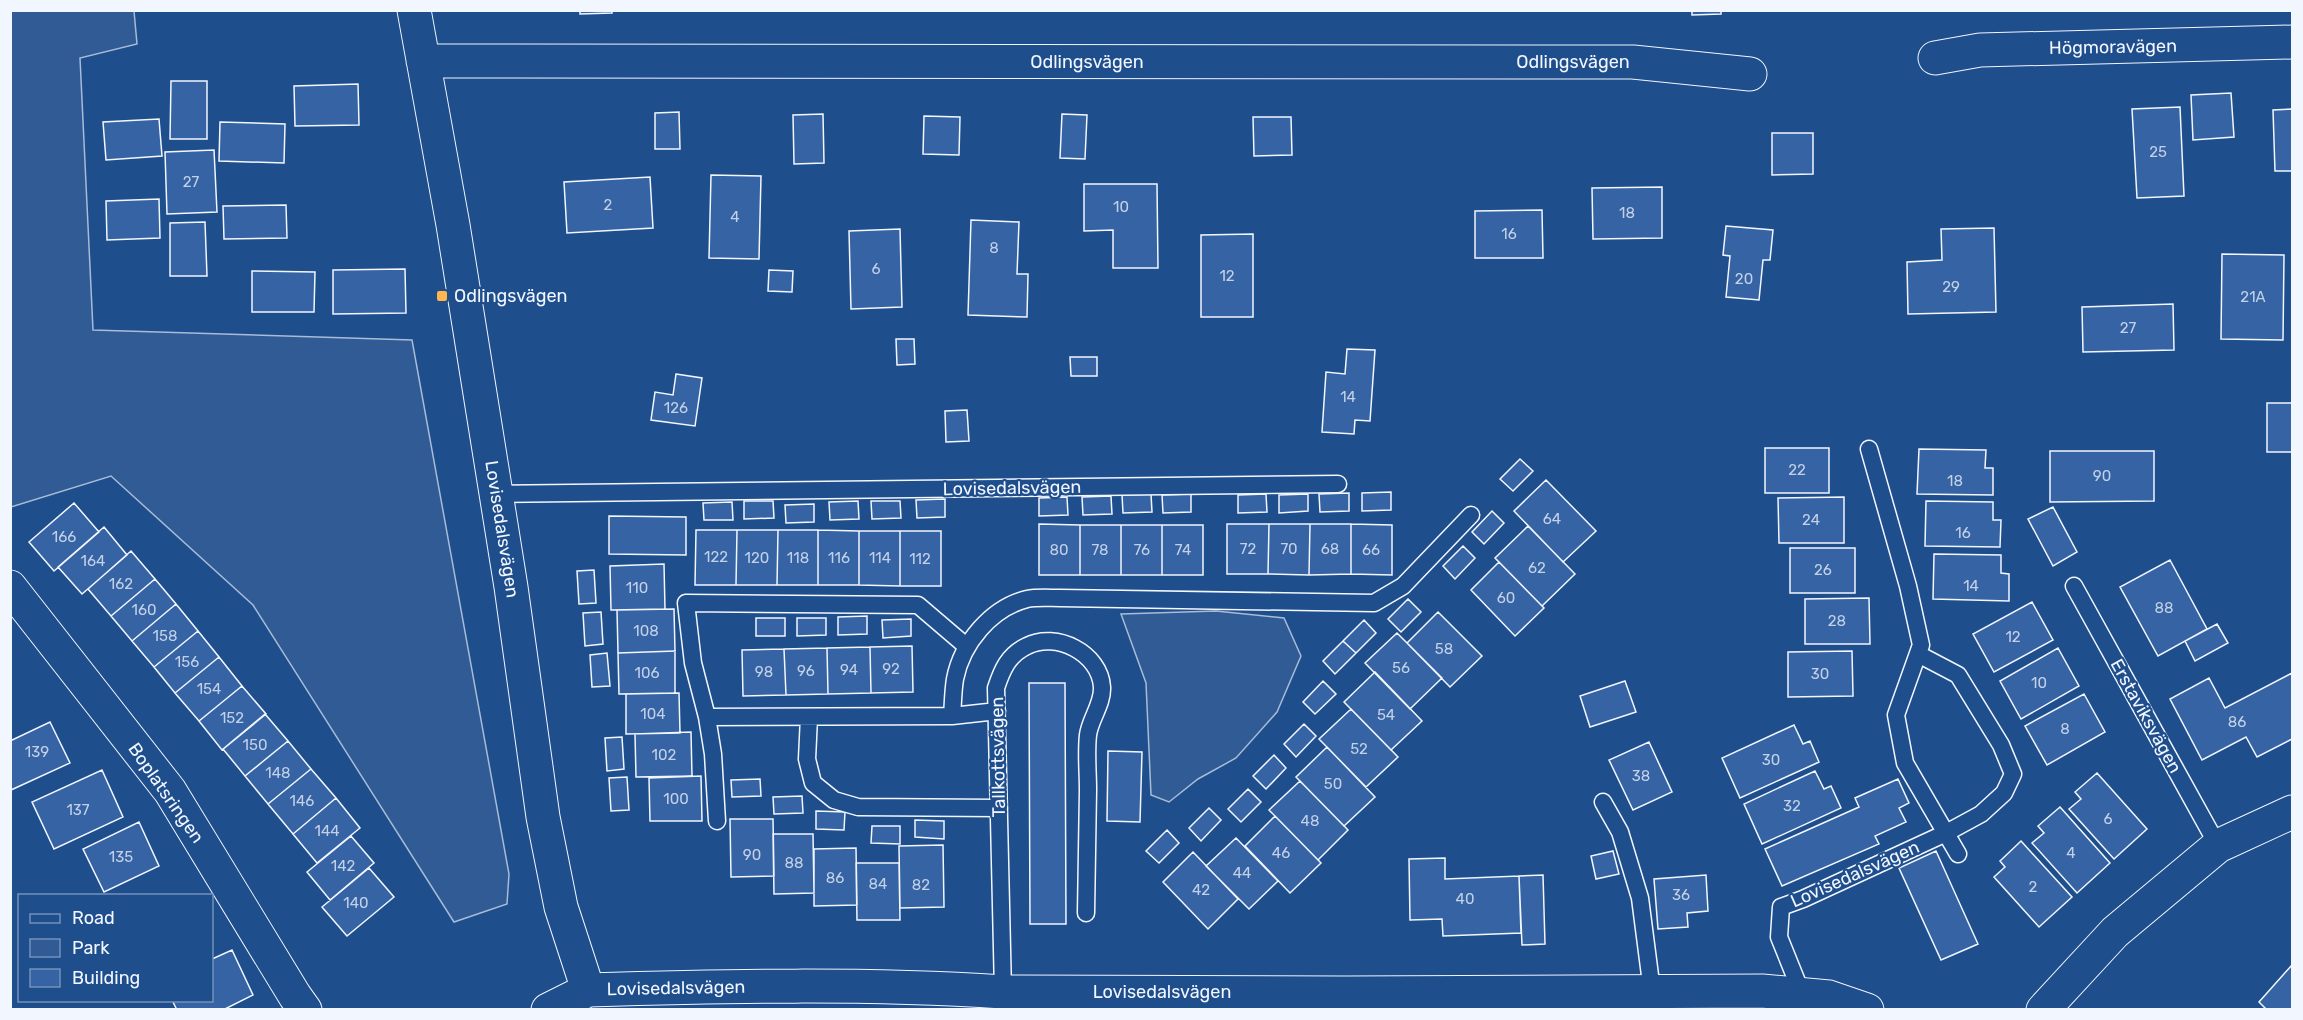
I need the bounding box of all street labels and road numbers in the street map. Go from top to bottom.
street label: Högmoravägen [2049,35,2177,59]
street label: Odlingsvägen [1030,51,1144,73]
street label: Odlingsvägen [1516,51,1630,73]
street label: Lovisedalsvägen [480,459,524,599]
street label: Lovisedalsvägen [942,476,1082,500]
street label: Erstaviksvägen [2106,655,2186,777]
street label: Tallkottsvägen [986,696,1010,818]
street label: Boplatsringen [123,739,209,847]
street label: Lovisedalsvägen [1787,836,1923,912]
street label: Lovisedalsvägen [606,976,746,1000]
street label: Lovisedalsvägen [1093,981,1231,1003]

